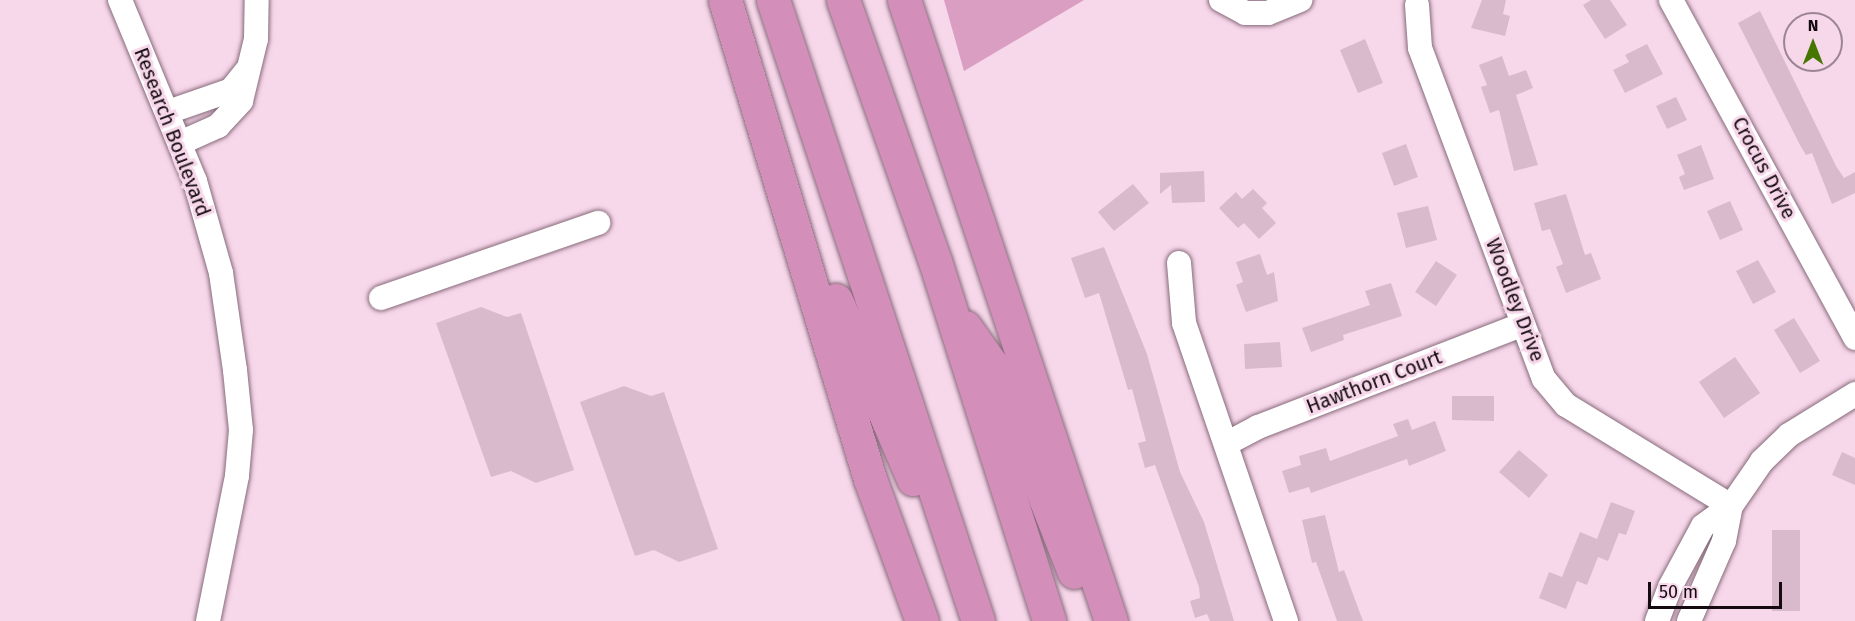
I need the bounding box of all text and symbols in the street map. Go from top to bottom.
north arrow [1783,12,1843,72]
text: N [1808,16,1818,35]
street label: Research Boulevard [129,44,215,220]
street label: Crocus Drive [1727,113,1801,223]
street label: Woodley Drive [1480,235,1550,365]
street label: Hawthorn Court [1303,345,1445,419]
scale bar [1651,570,1784,608]
text: 50 m [1659,581,1698,603]

